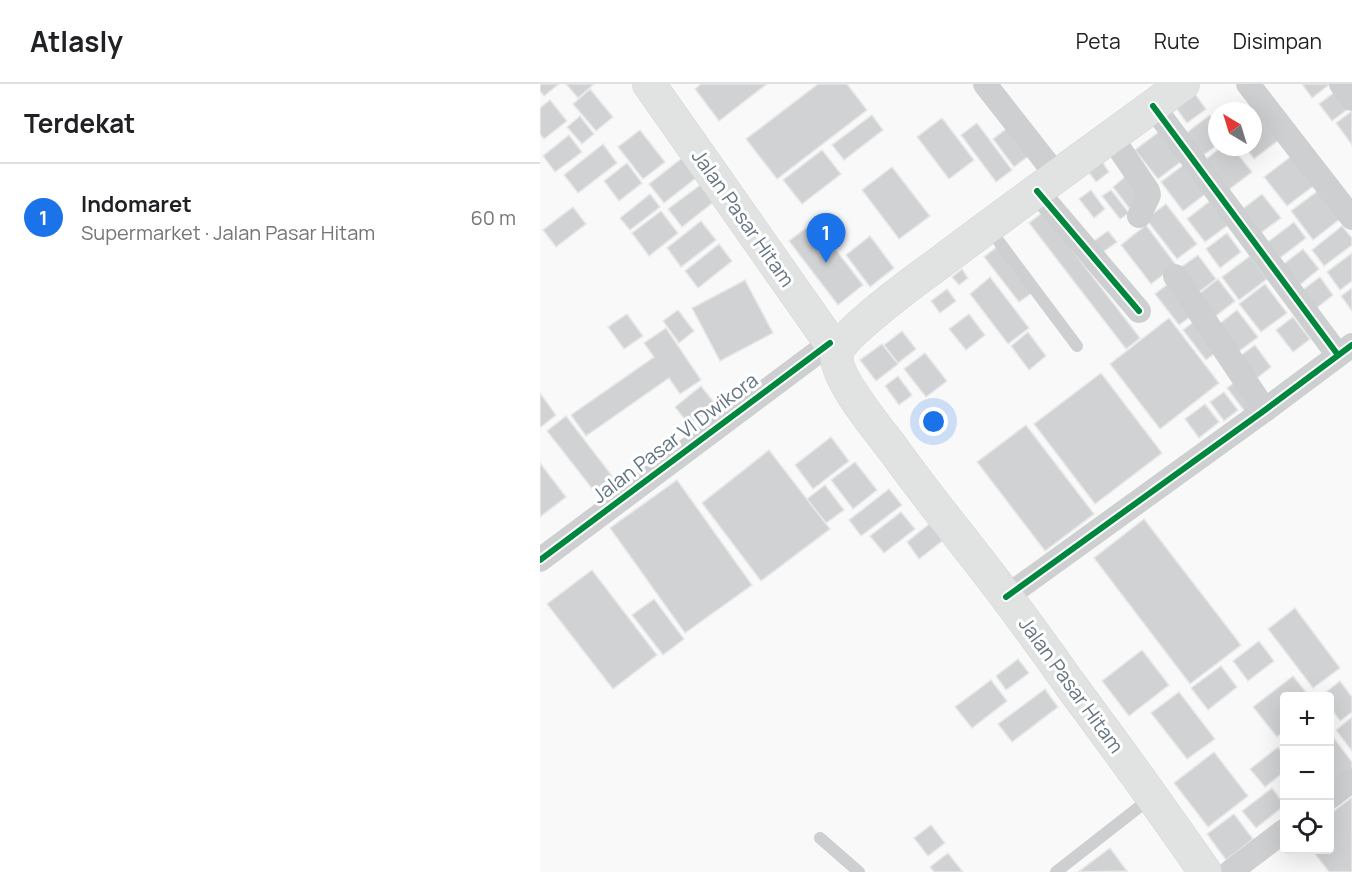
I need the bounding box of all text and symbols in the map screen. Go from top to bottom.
text: Atlasly [30,22,123,60]
text: Peta [1076,27,1121,55]
text: Rute [1154,27,1200,55]
text: Disimpan [1233,27,1322,55]
north arrow [1208,102,1262,156]
text: Terdekat [24,105,135,141]
street label: Jalan Pasar Hitam [686,144,801,292]
text: Indomaret [81,189,192,219]
text: 1 [39,204,48,231]
text: 60 m [470,204,516,231]
pin: 1 [806,214,846,263]
text: Supermarket · Jalan Pasar Hitam [81,219,375,246]
street label: Jalan Pasar VI Dwikora [586,366,763,509]
your location [919,407,948,436]
street label: Jalan Pasar Hitam [1013,611,1130,758]
map controls [1280,692,1334,854]
button: + [1280,692,1334,746]
button: − [1280,746,1334,800]
button: locate [1280,800,1334,854]

